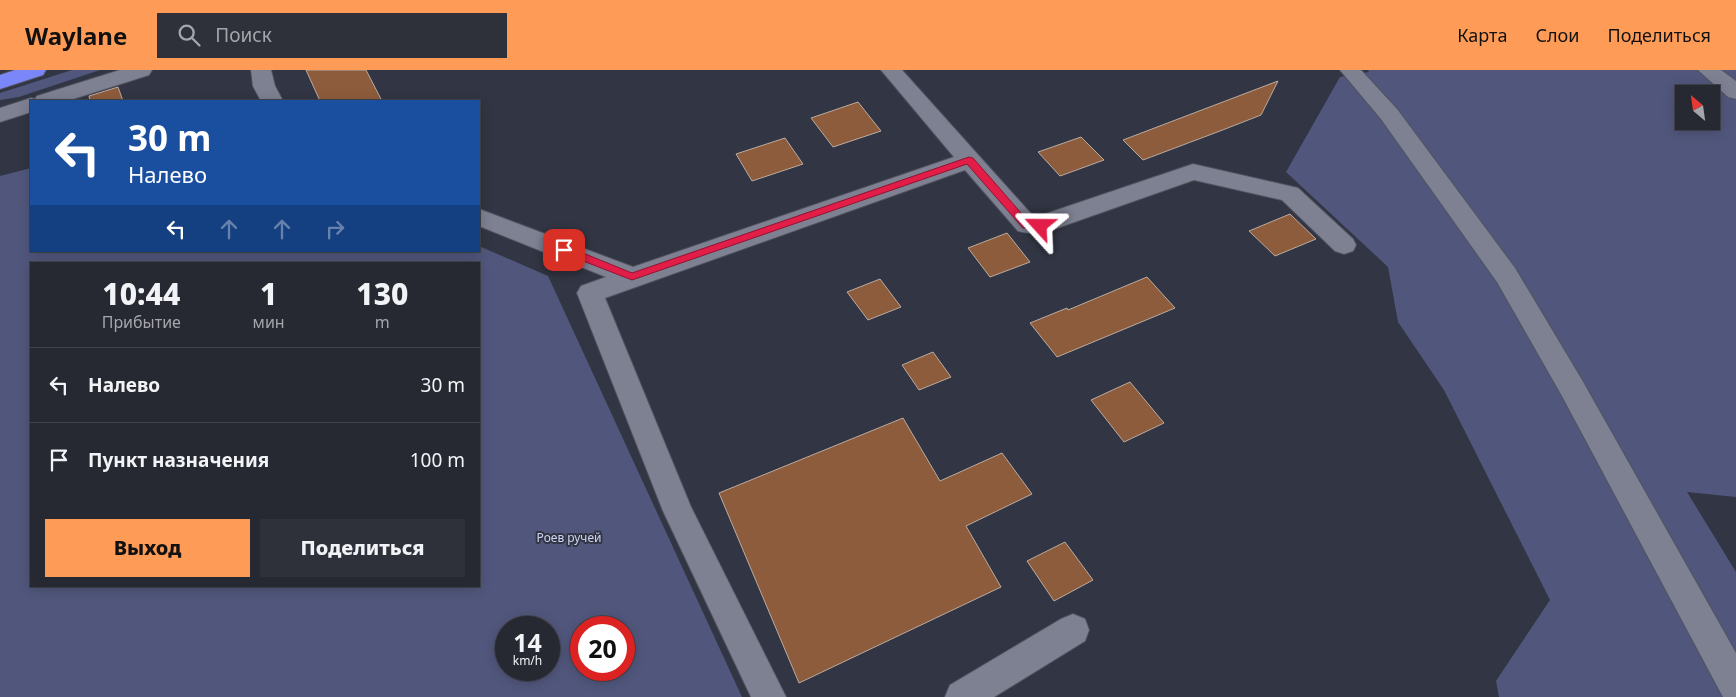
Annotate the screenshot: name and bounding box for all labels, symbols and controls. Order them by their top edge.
search box [157,13,507,58]
text: Waylane [25,19,127,52]
icon: search [175,21,203,49]
text: Поиск [215,22,272,48]
text: Карта [1457,23,1507,47]
text: Слои [1535,23,1579,47]
text: Поделиться [1607,23,1711,47]
north arrow [1675,85,1720,130]
map controls [1675,85,1720,130]
text: 30 m [128,114,211,161]
icon: left [45,120,110,185]
text: Налево [128,159,207,189]
position arrow [1013,199,1065,251]
icon: left [162,215,190,243]
icon: ahead [215,215,243,243]
icon: ahead [268,215,296,243]
icon: right [321,215,349,243]
pin [543,229,585,271]
icon: arrive [550,236,578,264]
text: 10:44 [102,273,180,314]
text: 1 [260,273,277,314]
text: 130 [356,273,408,314]
text: Прибытие [102,311,181,333]
text: мин [253,311,285,333]
text: m [375,311,390,333]
icon: left [45,371,73,399]
text: Налево [88,372,160,398]
text: 30 m [421,372,465,398]
icon: arrive [45,446,73,474]
text: Пункт назначения [88,447,269,473]
text: 100 m [410,447,465,473]
button: Выход [45,519,250,577]
button: Поделиться [260,519,465,577]
park label: Роев ручей [537,529,601,546]
speed limit sign: 20 [570,616,635,681]
text: 14 [513,625,542,659]
text: km/h [513,652,542,669]

